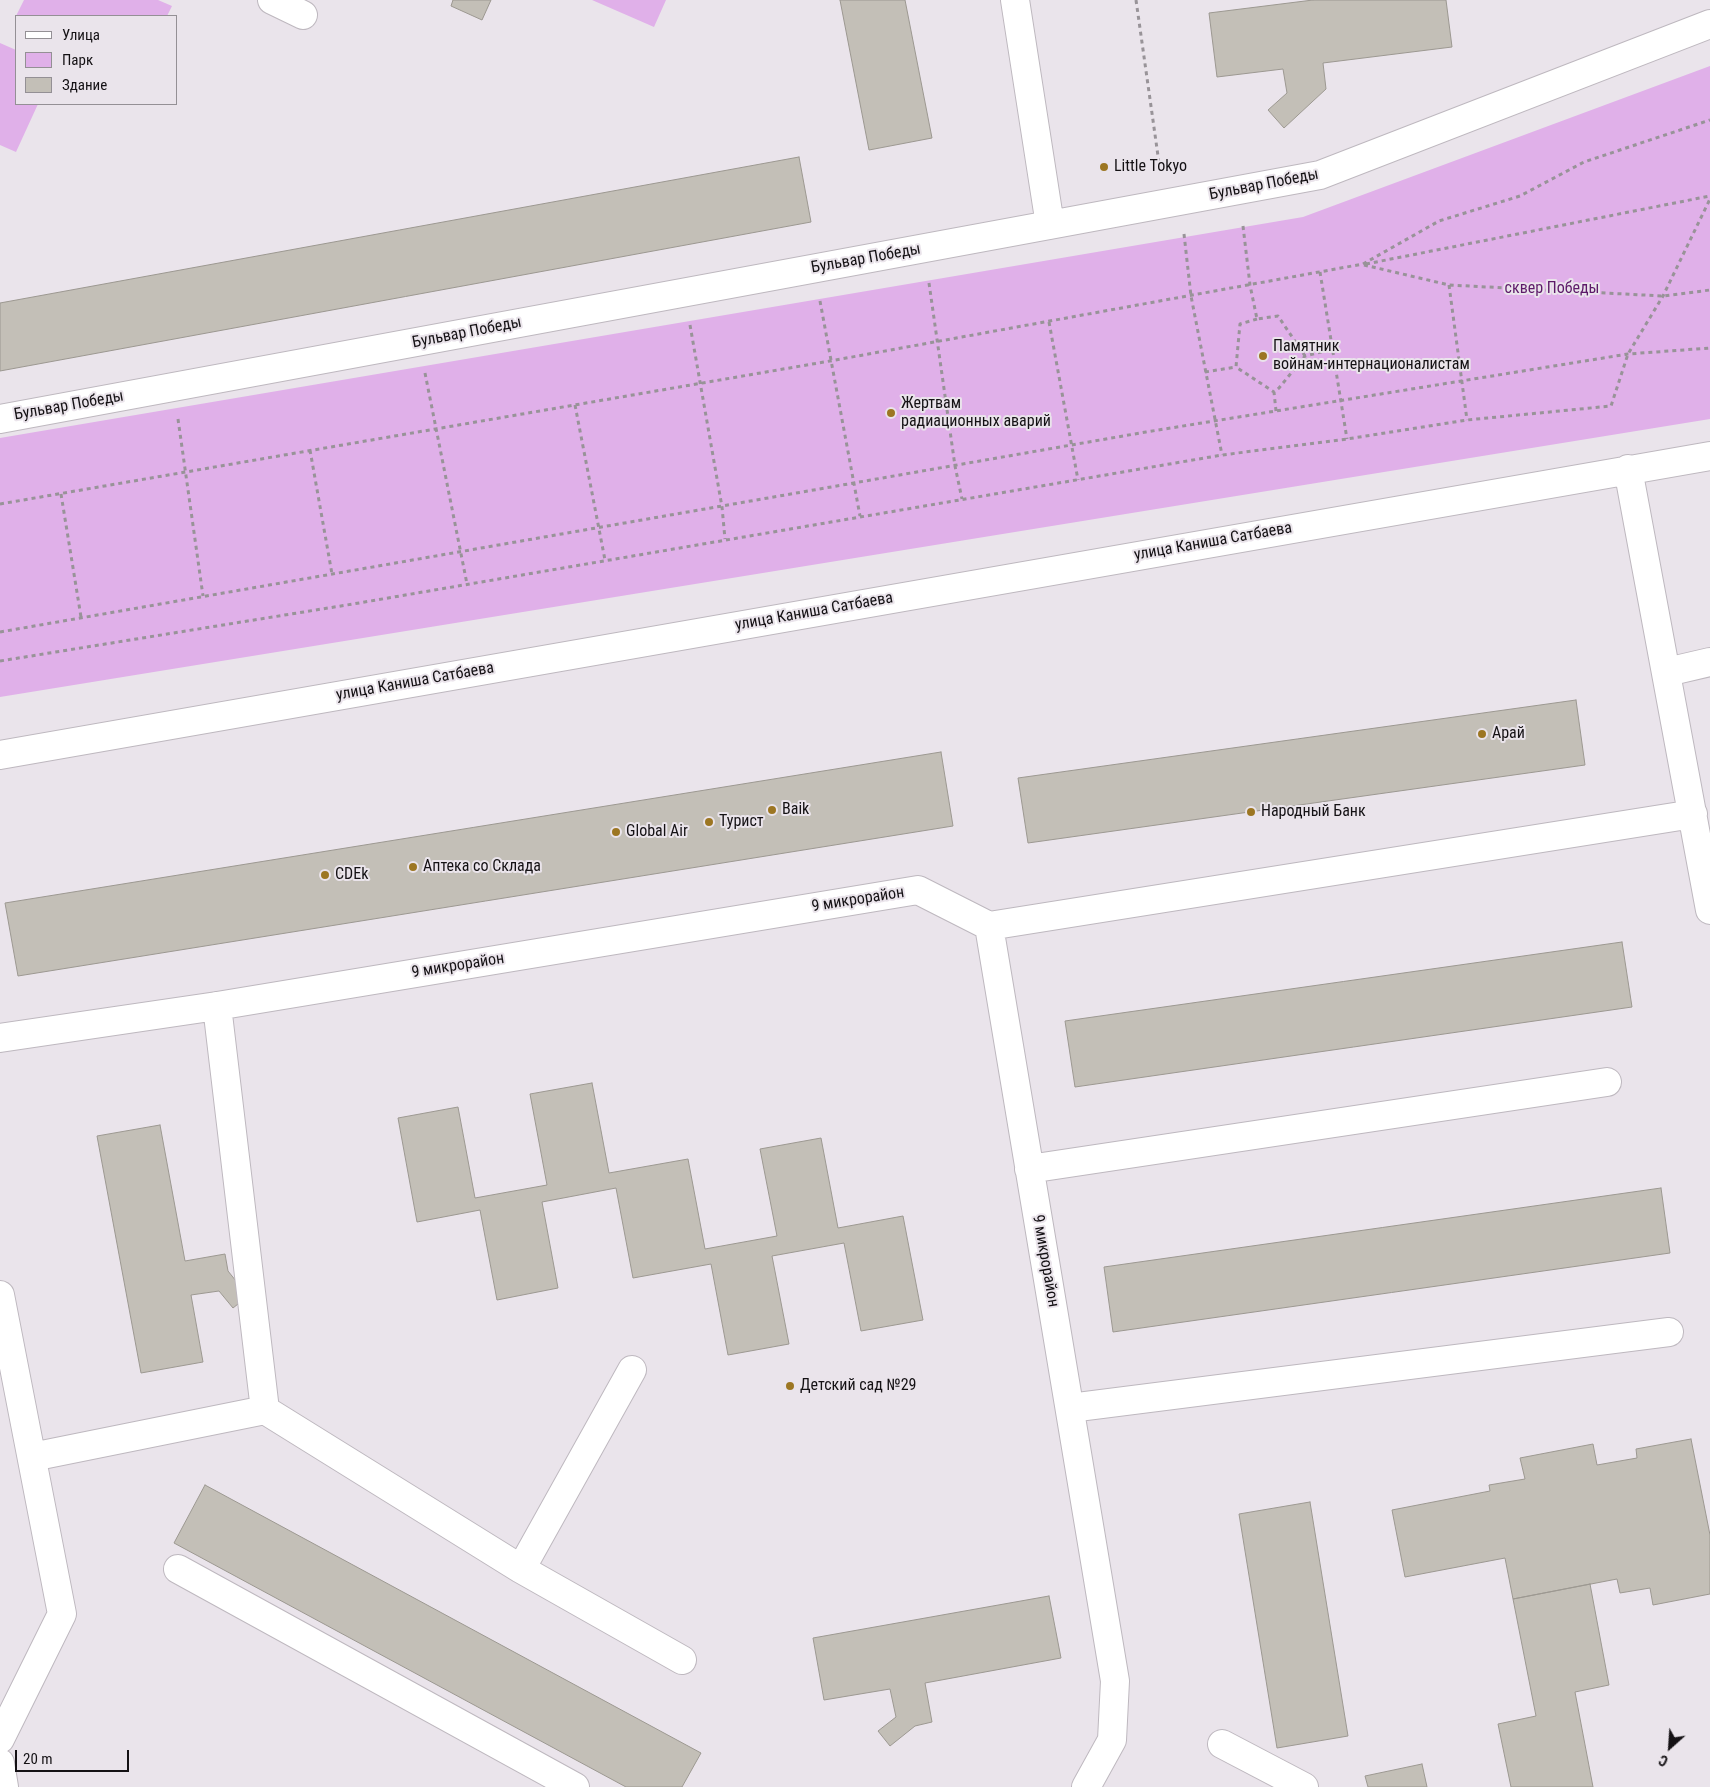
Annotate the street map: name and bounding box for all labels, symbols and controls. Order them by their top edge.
legend [15,15,178,105]
text: Улица [62,26,100,44]
text: Парк [62,51,93,69]
text: Здание [62,76,107,94]
place label: Little Tokyo [1114,157,1187,177]
marker: Little Tokyo [1098,161,1110,173]
street label: Бульвар Победы [1208,165,1320,205]
street label: Бульвар Победы [810,240,922,278]
park label: сквер Победы [1505,279,1599,299]
street label: Бульвар Победы [411,313,523,353]
place label: Памятник войнам-интернационалистам [1273,337,1470,375]
marker: Памятник войнам-интернационалистам [1257,350,1269,362]
street label: Бульвар Победы [13,387,125,425]
place label: Жертвам радиационных аварий [901,394,1051,432]
marker: Жертвам радиационных аварий [885,407,897,419]
street label: улица Каниша Сатбаева [1133,519,1293,565]
street label: улица Каниша Сатбаева [734,589,894,635]
street label: улица Каниша Сатбаева [335,659,495,705]
place label: Арай [1492,724,1525,744]
marker: Арай [1476,728,1488,740]
place label: Baik [782,800,809,820]
place label: Народный Банк [1261,802,1366,822]
marker: Baik [766,804,778,816]
marker: Народный Банк [1245,806,1257,818]
place label: Турист [719,812,764,832]
marker: Турист [703,816,715,828]
place label: Global Air [626,822,688,842]
marker: Global Air [610,826,622,838]
place label: Аптека со Склада [423,857,541,877]
marker: Аптека со Склада [407,861,419,873]
place label: CDEk [335,865,368,885]
marker: CDEk [319,869,331,881]
street label: 9 микрорайон [810,883,906,917]
street label: 9 микрорайон [410,949,506,983]
street label: 9 микрорайон [1027,1213,1063,1309]
place label: Детский сад №29 [800,1376,916,1396]
marker: Детский сад №29 [784,1380,796,1392]
north arrow [1645,1722,1695,1772]
scale bar [18,1740,131,1772]
text: 20 m [23,1750,53,1768]
text: С [1656,1752,1671,1769]

